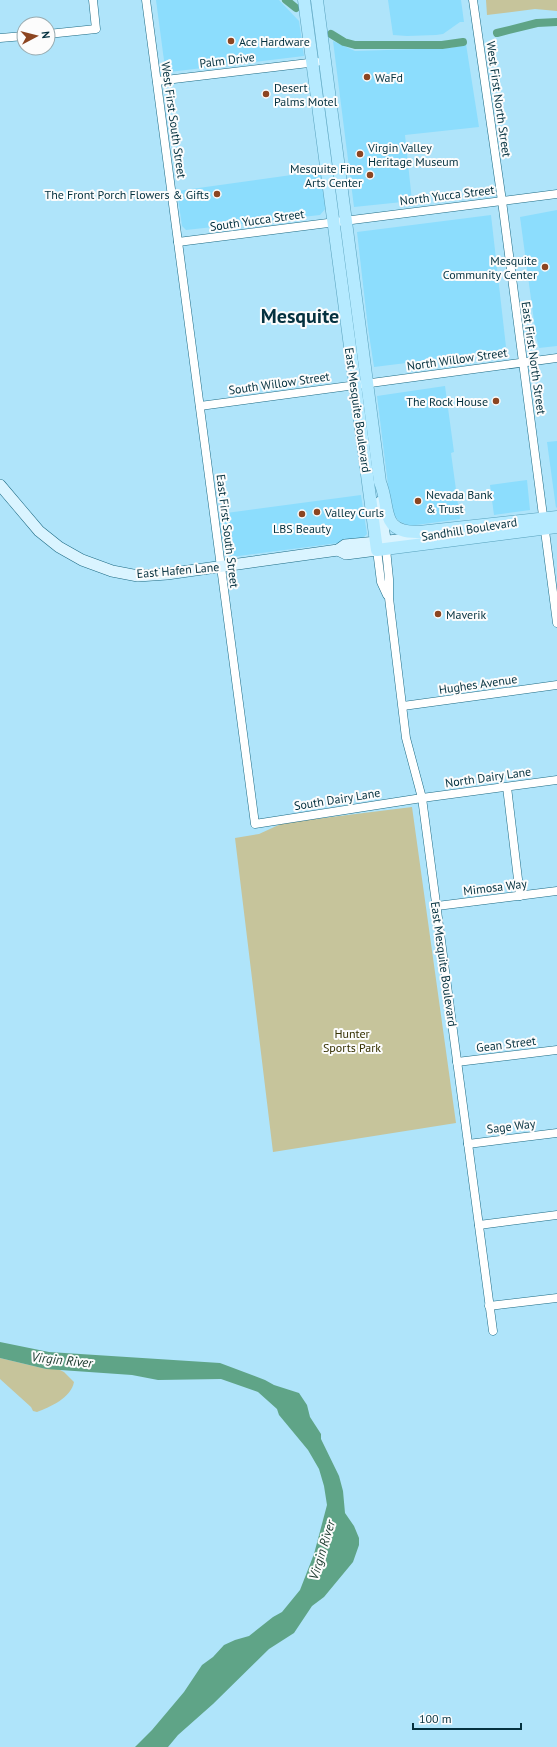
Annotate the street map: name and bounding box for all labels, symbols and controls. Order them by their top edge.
north arrow [16,16,56,56]
text: N [39,30,53,39]
place label: Ace Hardware [239,34,310,49]
marker: Ace Hardware [226,36,236,46]
street label: West First North Street [483,40,515,158]
street label: Palm Drive [198,49,256,71]
street label: West First South Street [158,61,190,179]
place label: WaFd [375,70,403,85]
marker: WaFd [362,72,372,82]
place label: Desert Palms Motel [274,80,338,109]
marker: Desert Palms Motel [261,89,271,99]
place label: Virgin Valley Heritage Museum [367,140,459,169]
marker: Virgin Valley Heritage Museum [355,149,365,159]
place label: Mesquite Fine Arts Center [290,161,362,190]
marker: Mesquite Fine Arts Center [365,170,375,180]
street label: North Yucca Street [399,182,495,208]
place label: The Front Porch Flowers & Gifts [45,187,209,202]
marker: The Front Porch Flowers & Gifts [212,189,222,199]
street label: South Yucca Street [209,206,305,234]
place label: Mesquite Community Center [443,253,537,282]
marker: Mesquite Community Center [540,262,550,272]
street label: East First North Street [519,301,549,415]
district label: Mesquite [261,303,339,329]
street label: North Willow Street [406,345,508,373]
street label: East Mesquite Boulevard [342,346,374,474]
street label: South Willow Street [228,368,330,398]
place label: The Rock House [406,394,488,409]
marker: The Rock House [491,396,501,406]
street label: East First South Street [214,473,242,589]
place label: Nevada Bank & Trust [426,487,493,516]
marker: Nevada Bank & Trust [413,496,423,506]
place label: Valley Curls [324,505,384,520]
marker: Valley Curls [312,507,322,517]
marker: LBS Beauty [297,509,307,519]
street label: Sandhill Boulevard [420,514,518,544]
place label: LBS Beauty [273,521,331,536]
street label: East Hafen Lane [136,559,220,581]
place label: Maverik [446,607,486,622]
marker: Maverik [433,609,443,619]
street label: Hughes Avenue [438,671,518,697]
street label: North Dairy Lane [444,764,532,790]
street label: South Dairy Lane [293,785,381,813]
street label: Mimosa Way [462,876,528,898]
street label: East Mesquite Boulevard [428,900,460,1028]
park label: Hunter Sports Park [323,1026,381,1055]
street label: Gean Street [475,1033,537,1055]
street label: Sage Way [486,1116,537,1136]
water label: Virgin River [31,1348,94,1372]
water label: Virgin River [305,1518,339,1582]
scale bar [413,1705,521,1731]
text: 100 m [419,1711,452,1726]

